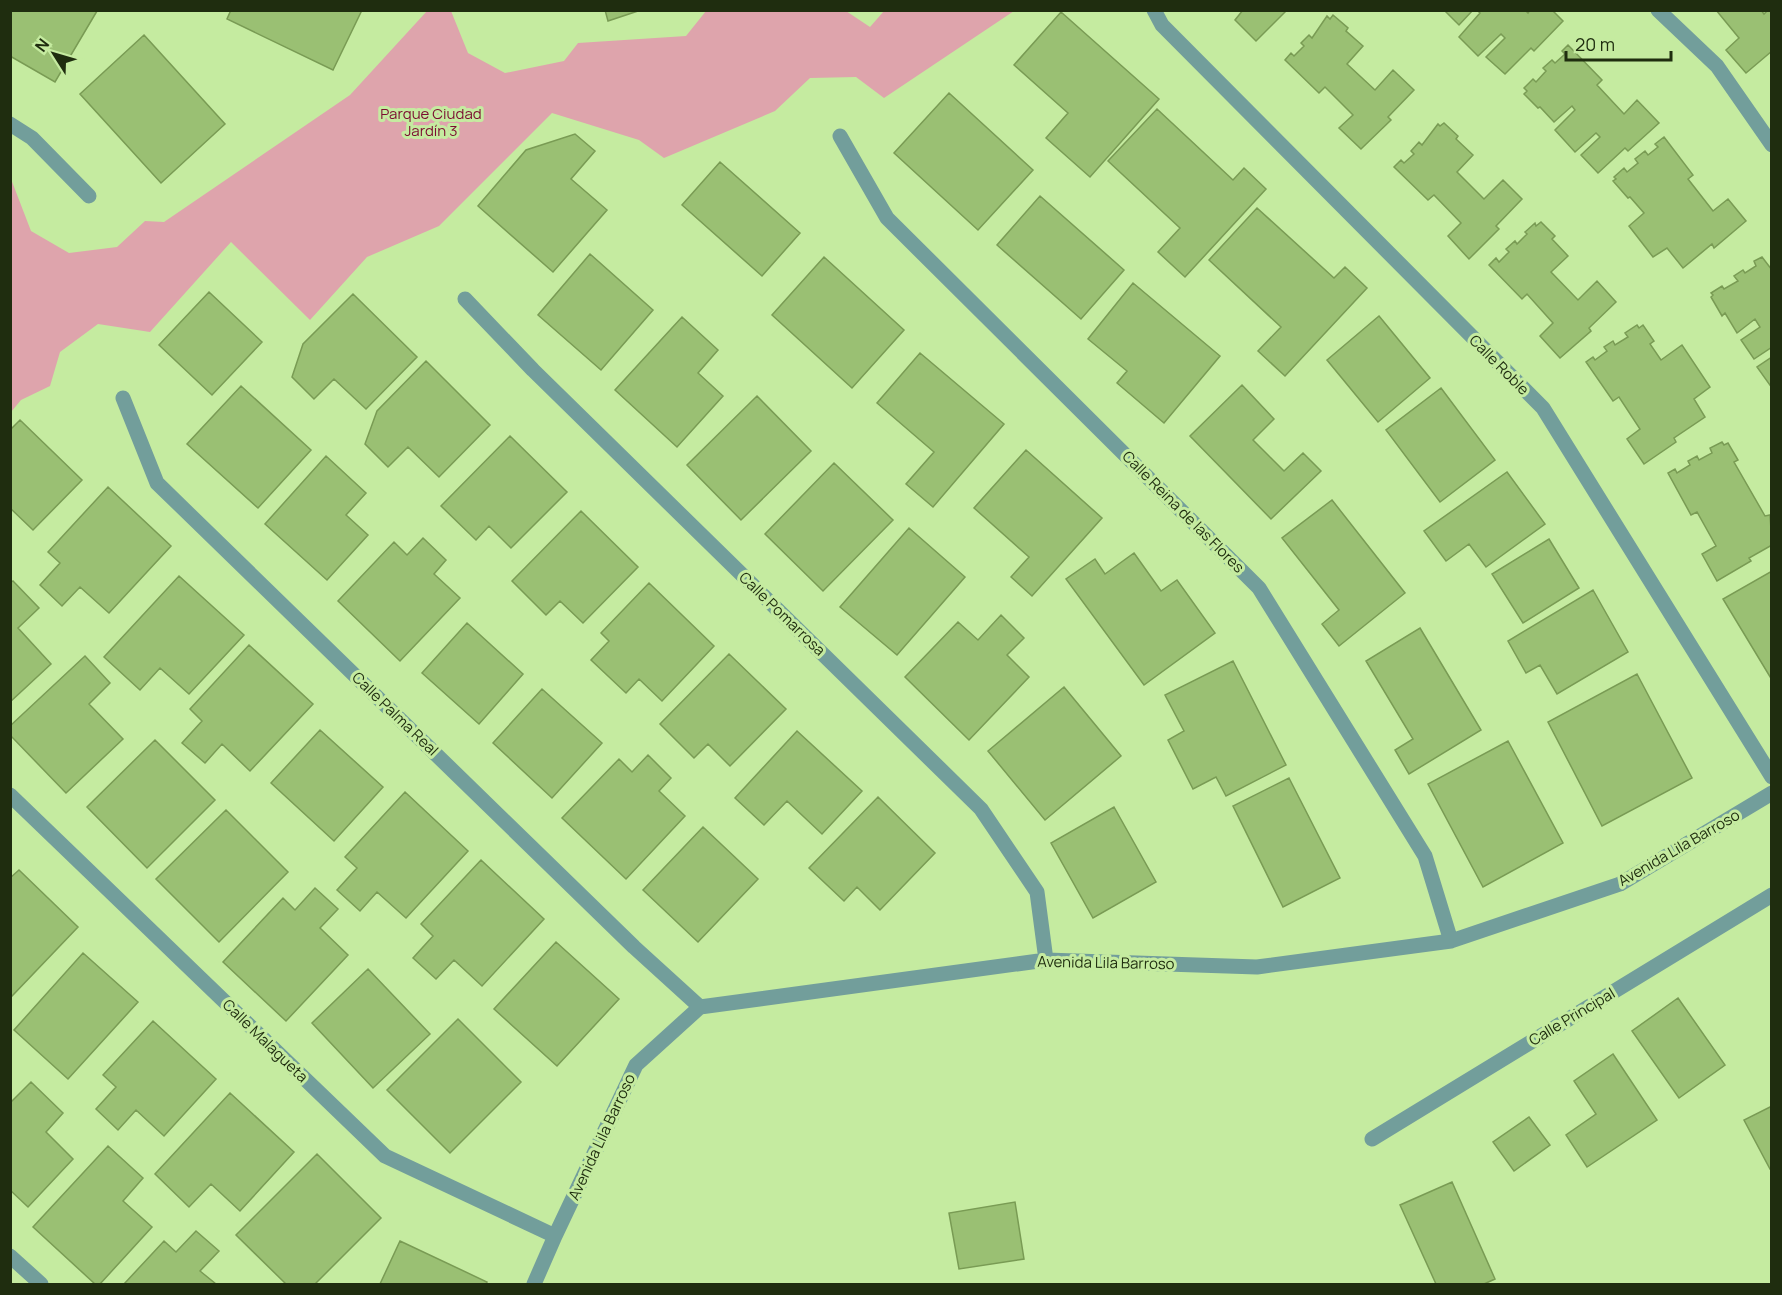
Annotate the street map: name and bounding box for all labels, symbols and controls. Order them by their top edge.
north arrow [24,24,84,84]
scale bar [1566,24,1671,62]
text: 20 m [1575,32,1615,56]
text: N [30,34,54,56]
park label: Parque Ciudad Jardín 3 [380,103,482,141]
street label: Calle Roble [1465,330,1534,400]
street label: Calle Reina de las Flores [1118,446,1249,577]
street label: Calle Pomarrosa [735,567,830,660]
street label: Calle Palma Real [348,667,443,760]
street label: Avenida Lila Barroso [1614,804,1743,891]
street label: Avenida Lila Barroso [1037,951,1175,974]
street label: Calle Principal [1525,983,1619,1051]
street label: Calle Malagueta [218,994,313,1087]
street label: Avenida Lila Barroso [563,1070,640,1203]

